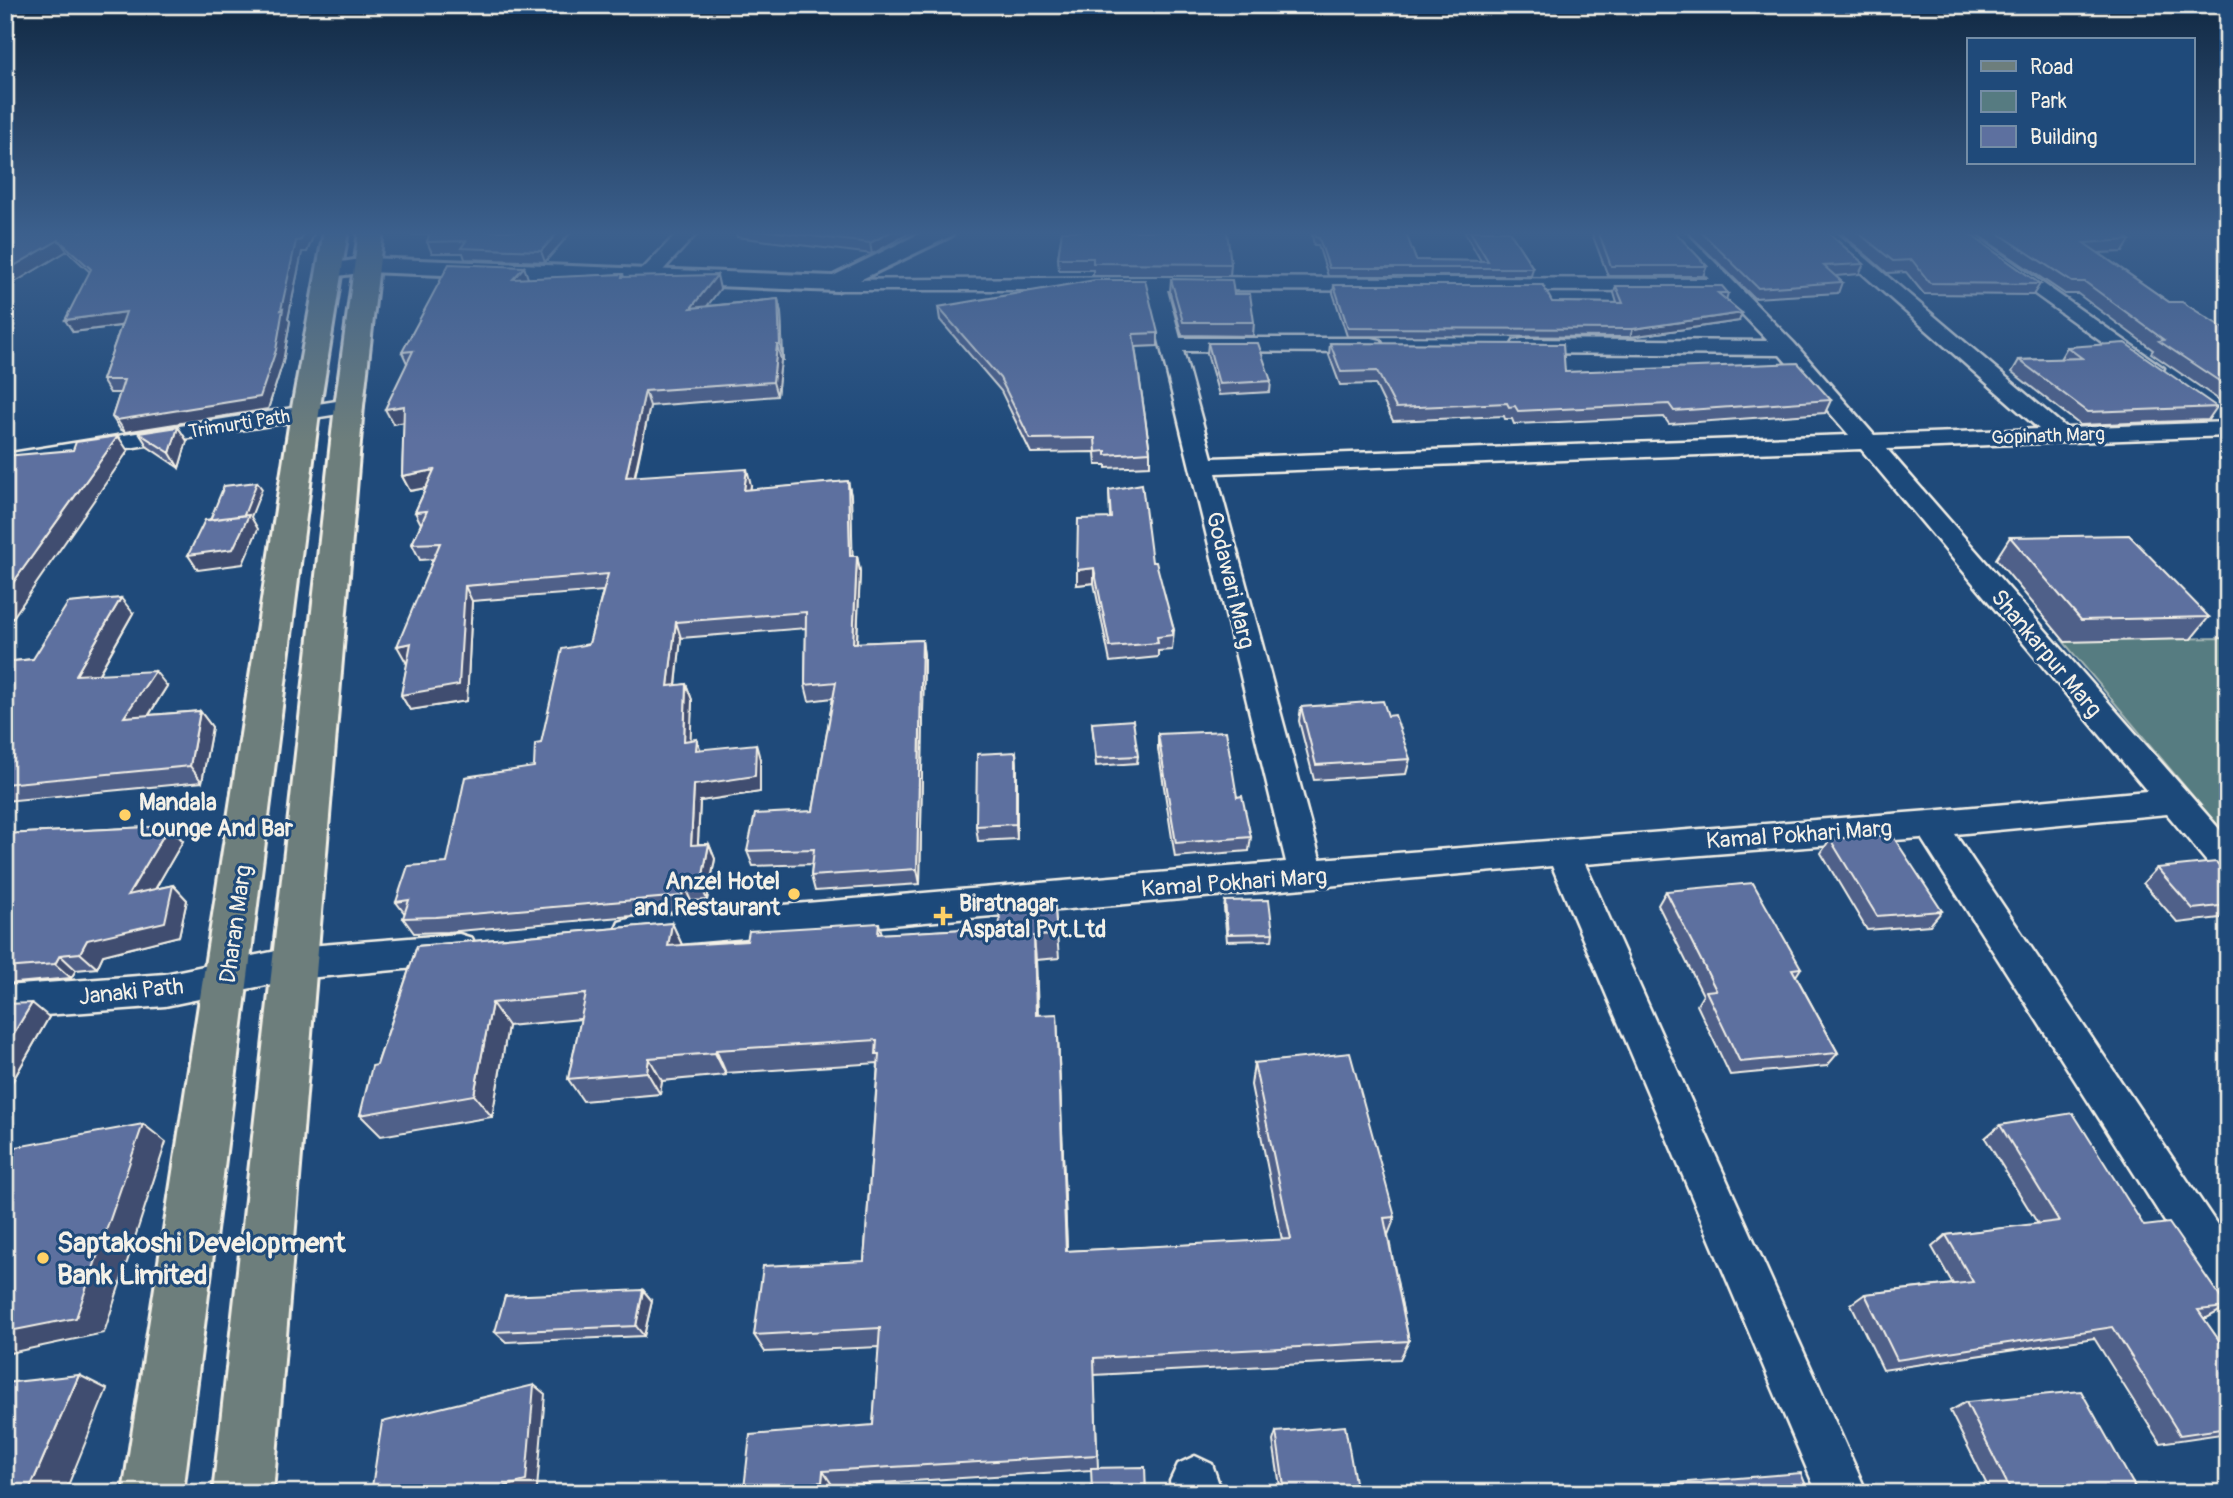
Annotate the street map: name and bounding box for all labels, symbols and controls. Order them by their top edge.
legend [1967,38,2194,164]
text: Road [2030,54,2074,81]
text: Park [2030,88,2067,115]
text: Building [2030,124,2097,151]
street label: Trimurti Path [187,404,292,444]
street label: Gopinath Marg [1991,422,2105,450]
street label: Godawari Marg [1199,509,1262,652]
street label: Shankarpur Marg [1985,583,2109,723]
place label: Mandala Lounge And Bar [139,788,294,843]
marker: Mandala Lounge And Bar [117,807,133,823]
street label: Kamal Pokhari Marg [1705,814,1893,855]
street label: Kamal Pokhari Marg [1140,862,1328,903]
street label: Dharan Marg [213,863,258,985]
place label: Anzel Hotel and Restaurant [634,867,781,922]
marker: Anzel Hotel and Restaurant [786,886,802,902]
place label: Biratnagar Aspatal Pvt.Ltd [959,889,1106,944]
marker: Biratnagar Aspatal Pvt.Ltd [933,906,953,926]
street label: Janaki Path [77,972,185,1011]
place label: Saptakoshi Development Bank Limited [57,1226,346,1293]
marker: Saptakoshi Development Bank Limited [35,1250,51,1266]

